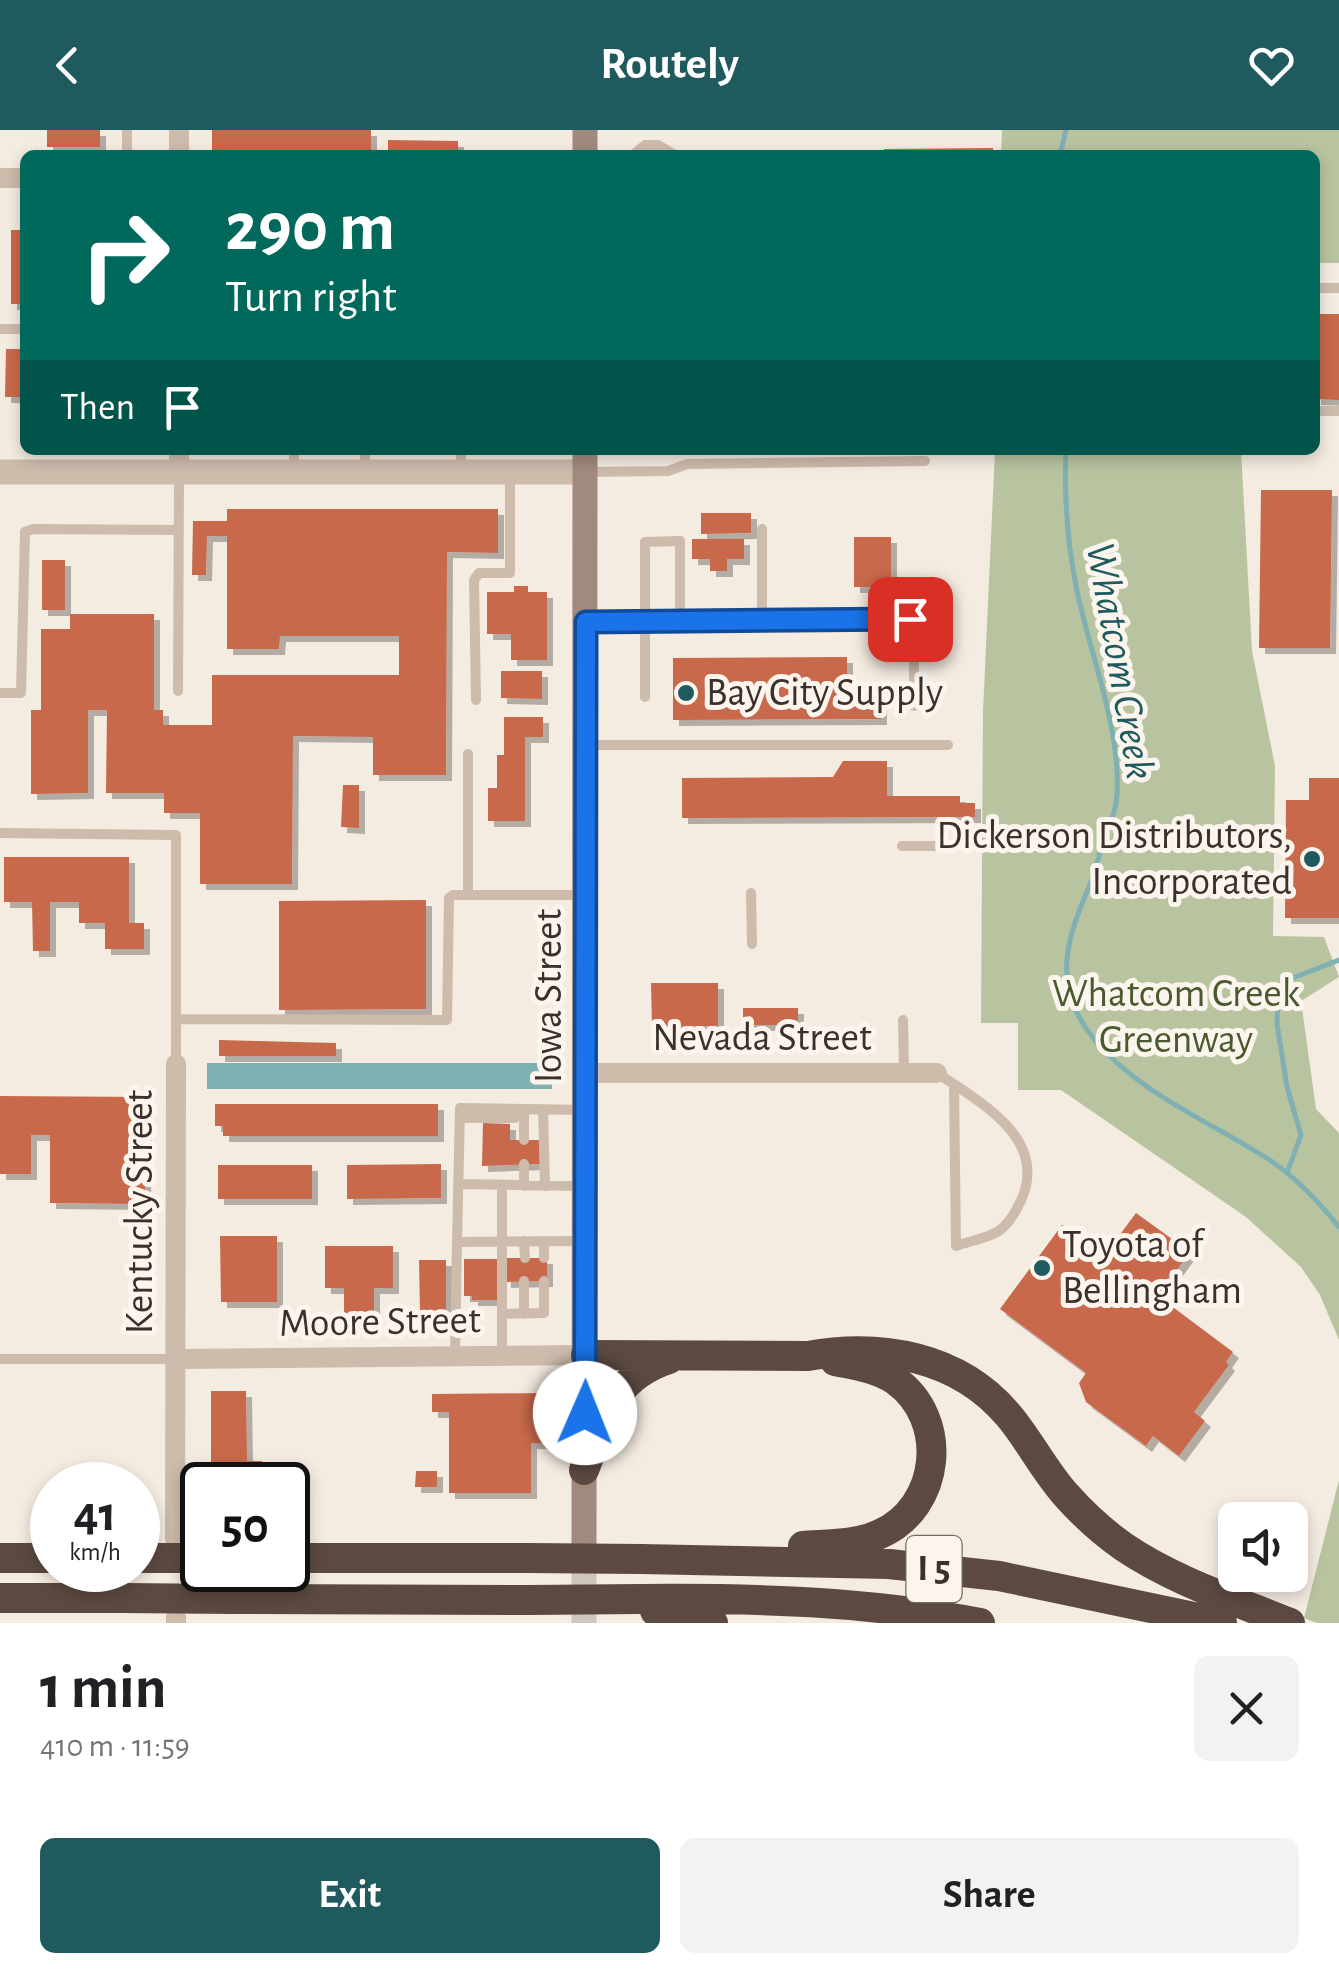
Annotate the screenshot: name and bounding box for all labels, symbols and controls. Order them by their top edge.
icon: back [40,38,95,93]
icon: heart [1244,38,1299,93]
text: Routely [600,42,739,87]
icon: right [60,190,190,320]
text: 290 m [225,193,395,263]
text: Turn right [225,275,397,320]
icon: arrive [155,380,210,435]
text: Then [60,389,135,427]
water label: Whatcom Creek [1079,540,1161,782]
pin [868,577,953,662]
icon: arrive [883,592,938,647]
place label: Bay City Supply [706,673,943,713]
marker: Bay City Supply [675,682,697,704]
place label: Dickerson Distributors, Incorporated [937,816,1292,902]
marker: Dickerson Distributors, Incorporated [1301,848,1323,870]
street label: Iowa Street [529,908,569,1083]
park label: Whatcom Creek Greenway [1052,974,1300,1060]
street label: Nevada Street [652,1018,872,1058]
street label: Kentucky Street [120,1089,160,1334]
place label: Toyota of Bellingham [1062,1225,1242,1311]
marker: Toyota of Bellingham [1031,1257,1053,1279]
street label: Moore Street [279,1300,481,1344]
position arrow [533,1361,637,1465]
speed limit sign: 50 [180,1462,310,1592]
text: 41 [73,1490,117,1540]
map controls [1218,1502,1308,1592]
button: sound [1218,1502,1308,1592]
road number: I 5 [906,1536,962,1602]
text: km/h [69,1540,121,1565]
button: close [1194,1656,1299,1761]
text: 1 min [40,1659,166,1719]
text: 410 m · 11:59 [40,1730,190,1762]
button: Exit [40,1838,660,1953]
button: Share [680,1838,1299,1953]

